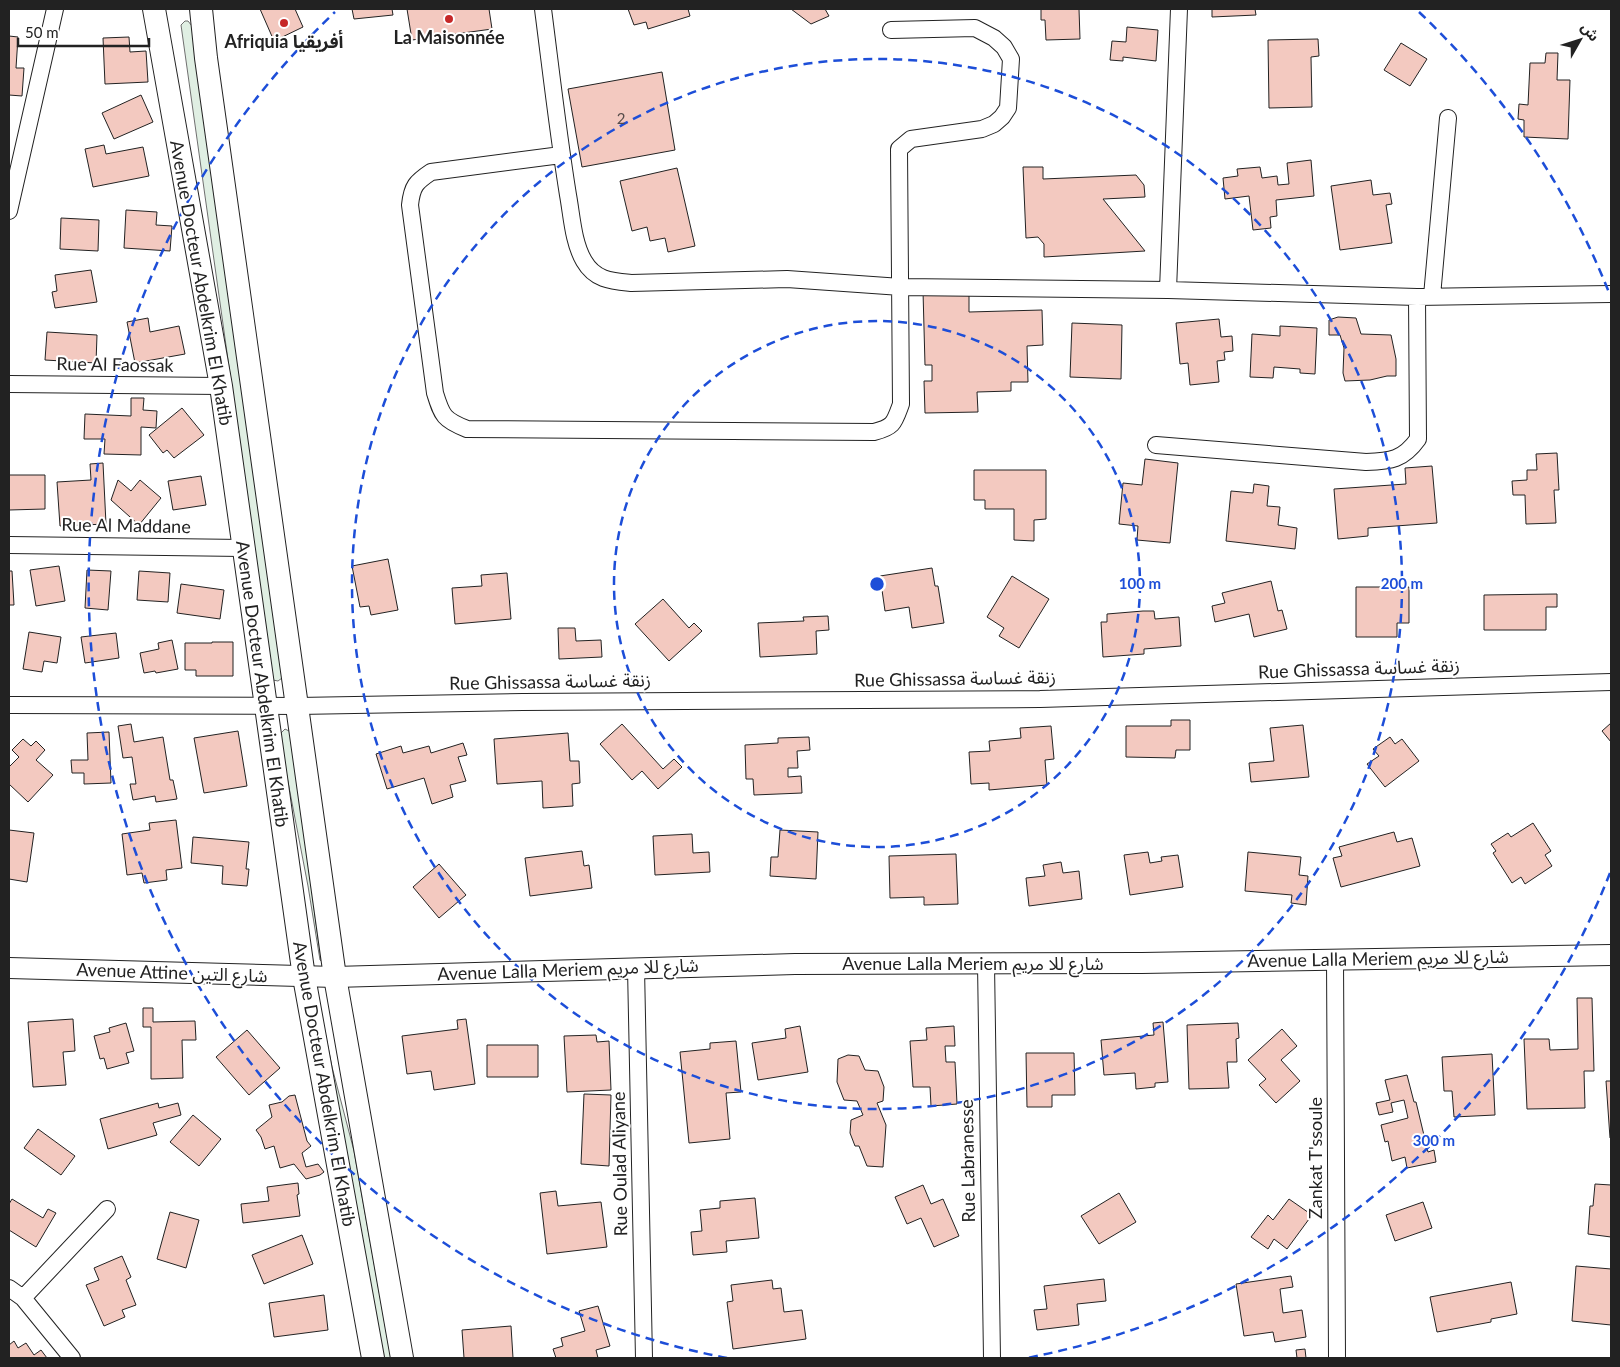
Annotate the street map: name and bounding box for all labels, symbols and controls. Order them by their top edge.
marker: La Maisonnée [443,13,455,25]
scale bar [18,15,149,47]
north arrow [1555,15,1605,65]
marker: Afriquia أفريقيا [278,17,290,29]
text: ش [1578,19,1603,44]
text: 50 m [25,23,59,41]
place label: La Maisonnée [393,26,505,48]
place label: Afriquia أفريقيا [224,29,343,53]
house number: 2 [617,109,625,127]
street label: Avenue Docteur Abdelkrim El Khatib [166,138,238,427]
street label: Rue Al Faossak [56,352,175,376]
street label: Rue Al Maddane [61,513,191,537]
street label: Avenue Docteur Abdelkrim El Khatib [232,539,294,829]
text: 100 m [1119,574,1161,592]
text: 200 m [1381,574,1423,592]
centre of rings [868,575,886,593]
street label: Rue Ghissassa زنقة غساسة [1258,653,1460,684]
street label: Rue Ghissassa زنقة غساسة [854,665,1056,692]
street label: Rue Ghissassa زنقة غساسة [449,668,651,695]
street label: Avenue Docteur Abdelkrim El Khatib [289,939,361,1228]
street label: Avenue Lalla Meriem شارع للا مريم [1247,945,1509,975]
street label: Avenue Lalla Meriem شارع للا مريم [842,952,1104,978]
street label: Avenue Lalla Meriem شارع للا مريم [437,953,699,989]
street label: Avenue Attine شارع التين [76,958,268,990]
street label: Rue Oulad Aliyane [607,1091,631,1237]
street label: Zankat T'ssoule [1304,1097,1326,1219]
street label: Rue Labranesse [955,1099,979,1223]
text: 300 m [1413,1131,1455,1149]

